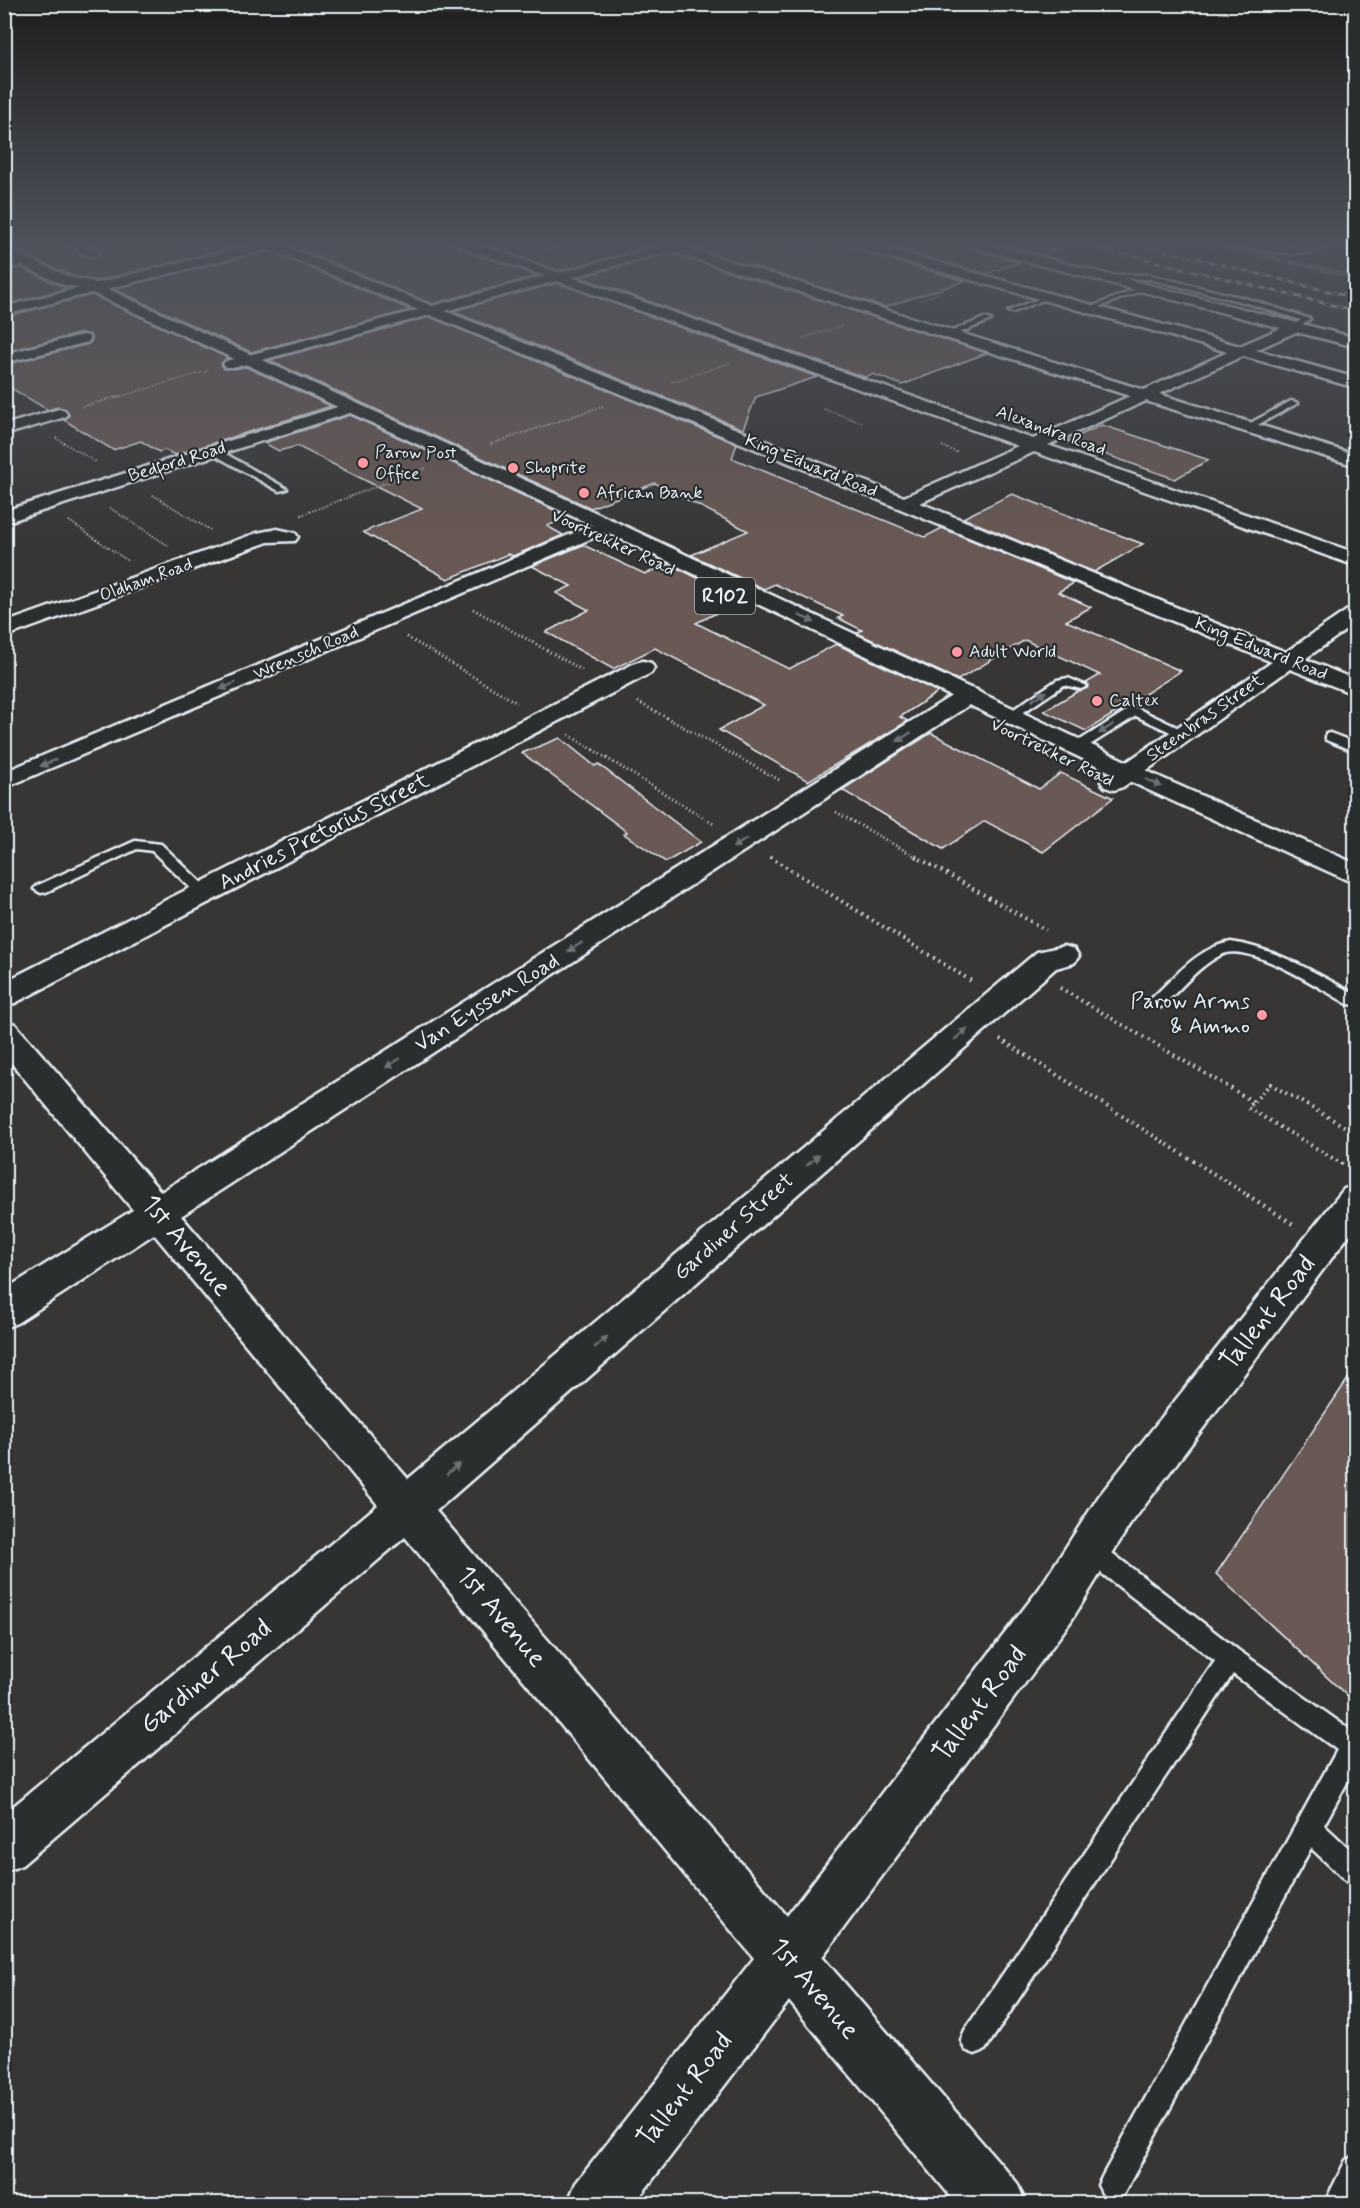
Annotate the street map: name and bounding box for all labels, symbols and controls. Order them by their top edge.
street label: Alexandra Road [993,400,1109,462]
street label: King Edward Road [741,428,881,505]
street label: Bedford Road [125,436,229,490]
place label: Parow Post Office [375,441,457,486]
marker: Parow Post Office [356,456,370,470]
place label: Shoprite [525,456,586,480]
marker: Shoprite [506,461,520,475]
place label: African Bank [596,481,703,505]
marker: African Bank [577,486,591,500]
street label: Voortrekker Road [547,504,679,582]
street label: Oldham Road [96,552,196,608]
road number: R102 [695,578,755,614]
street label: King Edward Road [1191,611,1331,688]
one-way arrow [799,614,816,623]
street label: Wrensch Road [250,620,362,686]
place label: Adult World [969,640,1056,664]
marker: Adult World [950,645,964,659]
street label: Steenbras Street [1142,668,1269,767]
one-way arrow [218,681,236,691]
place label: Caltex [1109,689,1159,713]
one-way arrow [1031,691,1047,702]
marker: Caltex [1090,694,1104,708]
street label: Voortrekker Road [986,713,1118,793]
one-way arrow [1099,723,1115,735]
one-way arrow [896,731,912,742]
one-way arrow [39,758,57,768]
street label: Andries Pretorius Street [214,767,434,897]
one-way arrow [1146,778,1163,787]
one-way arrow [732,837,748,848]
one-way arrow [567,942,584,953]
street label: Van Eyssen Road [409,947,565,1059]
place label: Parow Arms & Ammo [1131,988,1250,1041]
marker: Parow Arms & Ammo [1255,1008,1269,1022]
one-way arrow [953,1027,969,1040]
one-way arrow [385,1058,401,1069]
one-way arrow [805,1154,821,1167]
street label: Gardiner Street [668,1167,800,1287]
street label: 1st Avenue [133,1188,239,1304]
street label: Tallent Road [1212,1248,1324,1378]
one-way arrow [593,1336,608,1349]
one-way arrow [445,1462,461,1475]
street label: 1st Avenue [448,1559,554,1675]
street label: Gardiner Road [133,1611,279,1743]
street label: Tallent Road [925,1639,1035,1769]
street label: 1st Avenue [761,1931,867,2047]
street label: Tallent Road [629,2025,741,2155]

